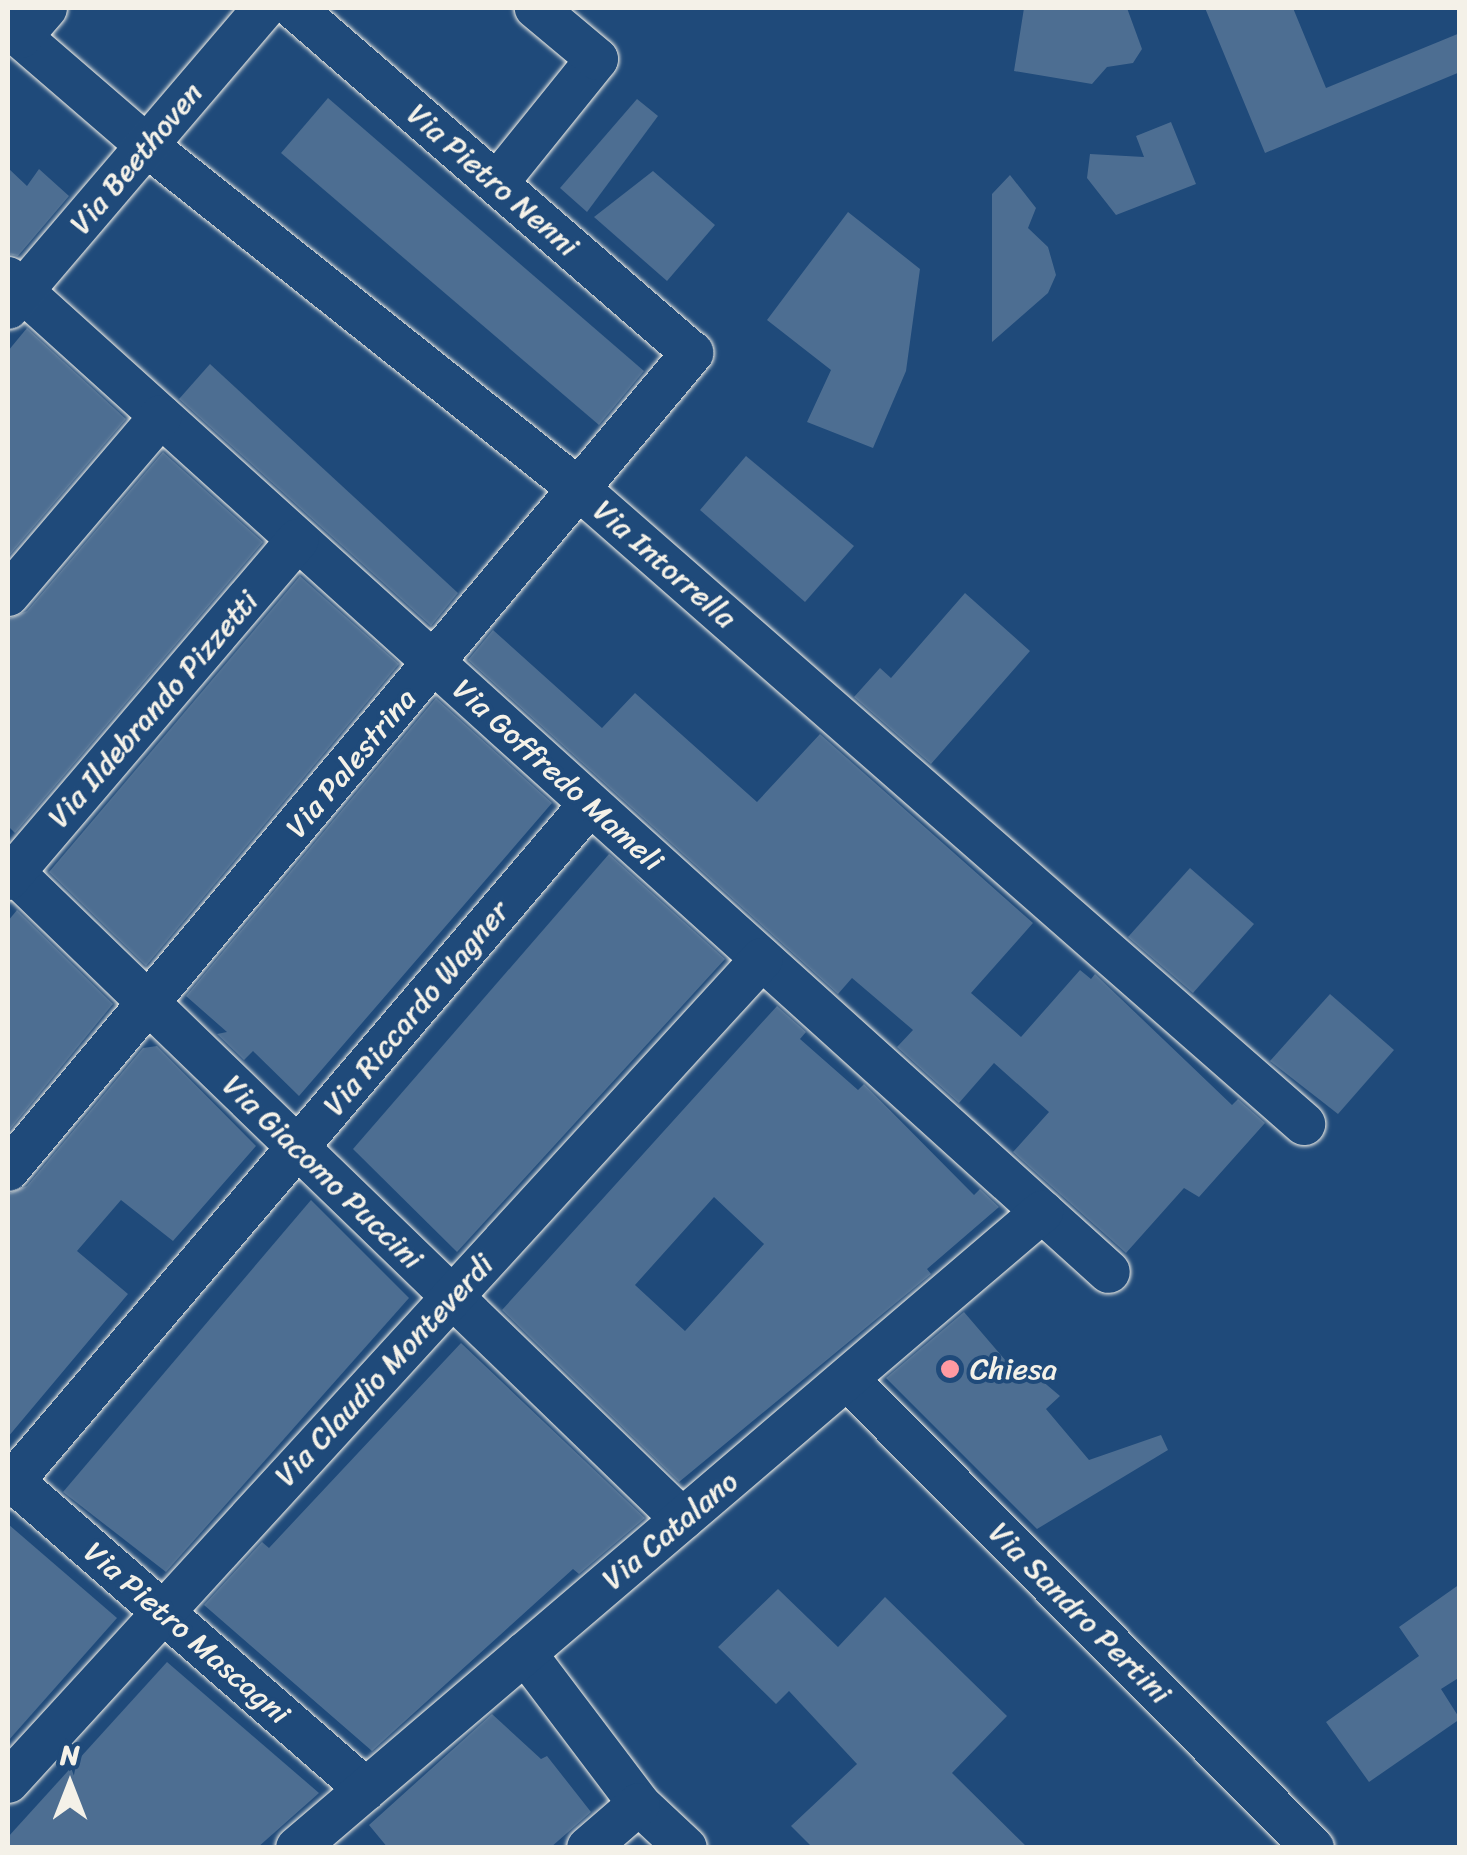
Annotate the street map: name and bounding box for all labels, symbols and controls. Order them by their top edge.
street label: Via Beethoven [62,74,210,242]
street label: Via Pietro Nenni [400,96,586,264]
street label: Via Intorrella [586,492,744,636]
street label: Via Ildebrando Pizzetti [40,583,266,835]
street label: Via Goffredo Mameli [445,671,671,879]
street label: Via Palestrina [278,681,424,845]
street label: Via Riccardo Wagner [316,894,516,1122]
street label: Via Giacomo Puccini [216,1067,430,1277]
street label: Via Claudio Monteverdi [267,1247,501,1493]
place label: Chiesa [970,1351,1057,1387]
marker: Chiesa [939,1358,961,1380]
street label: Via Catalano [595,1463,745,1597]
street label: Via Sandro Pertini [982,1515,1178,1711]
street label: Via Pietro Mascagni [76,1534,298,1732]
text: N [60,1730,80,1779]
north arrow [20,1735,120,1835]

